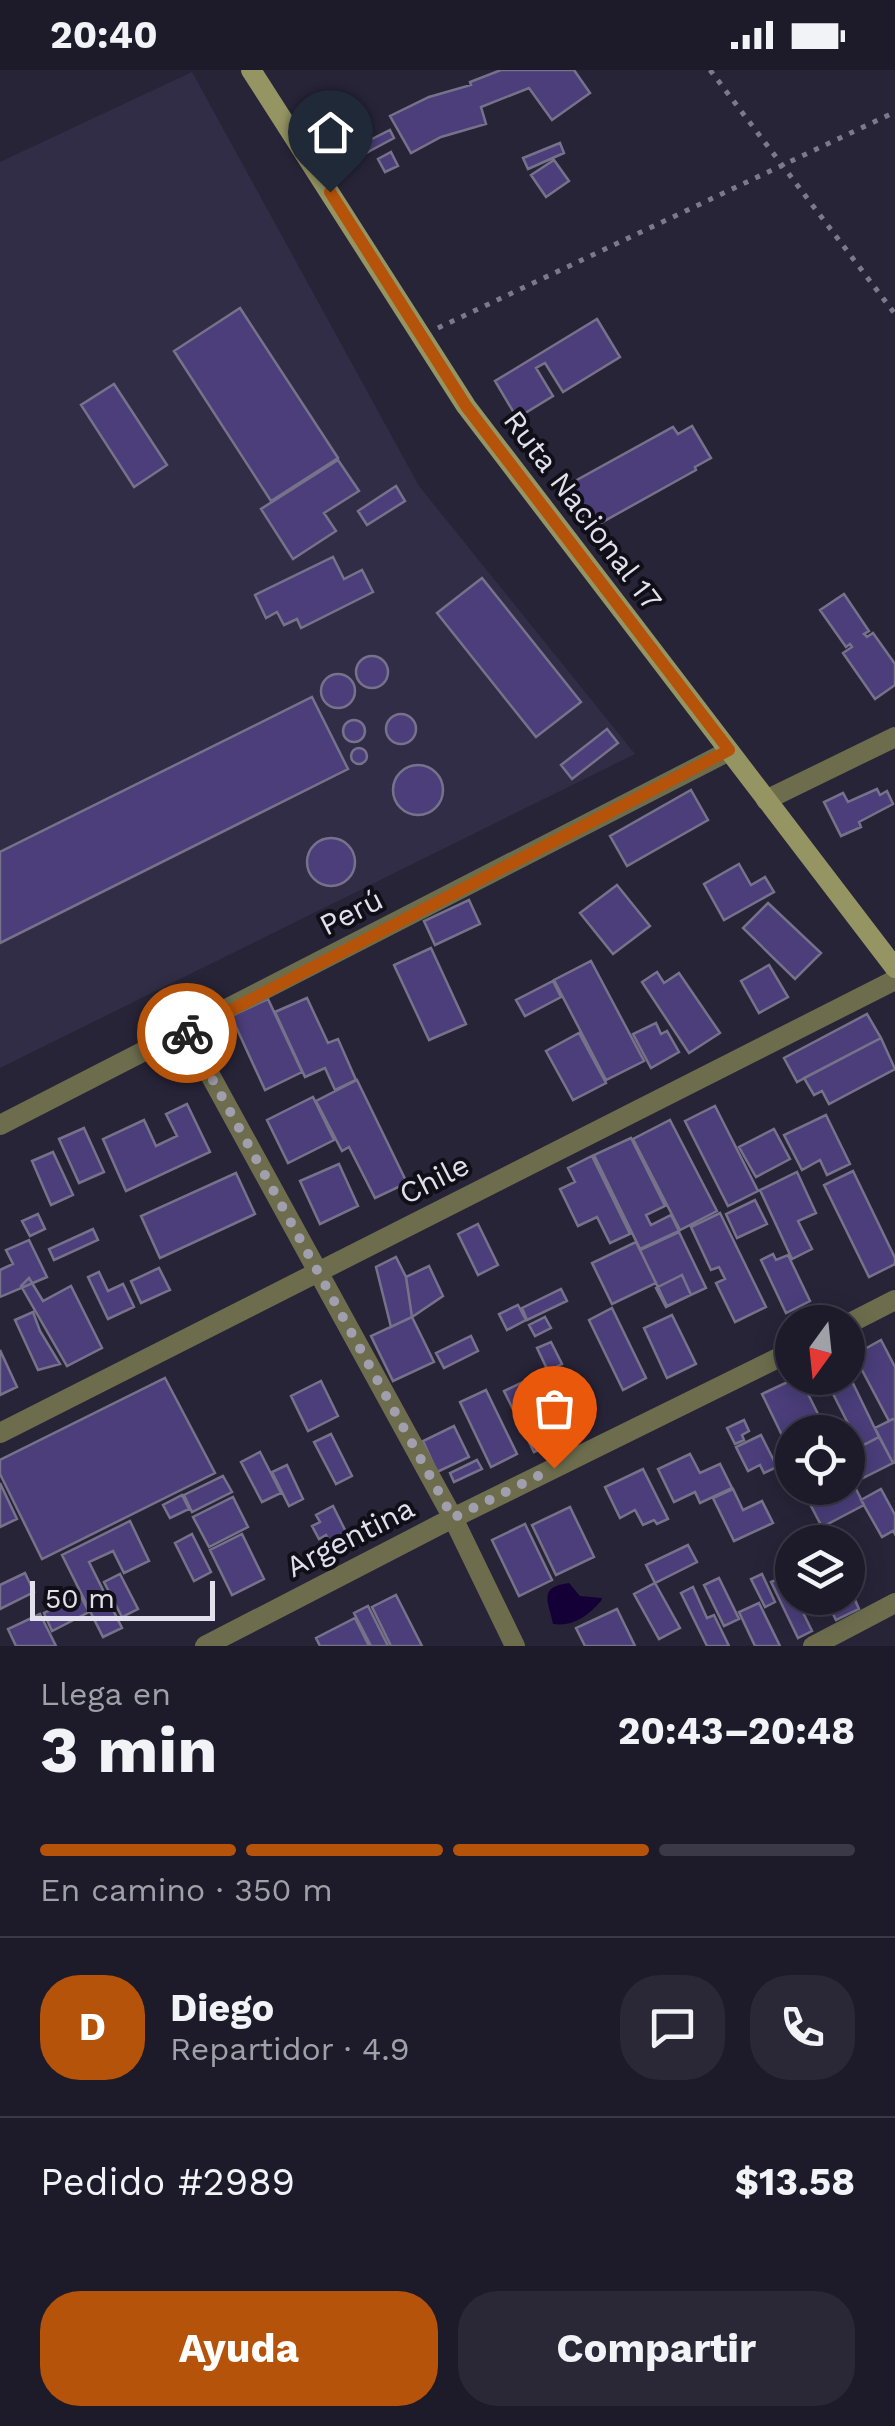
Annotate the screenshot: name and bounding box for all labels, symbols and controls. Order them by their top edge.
text: 20:40 [50,13,158,57]
pin [288,90,373,193]
icon: home [303,105,358,160]
street label: Ruta Nacional 17 [497,403,669,617]
street label: Perú [314,881,388,943]
courier [137,983,237,1083]
icon: bike [160,1006,215,1061]
street label: Chile [393,1147,475,1211]
north arrow [775,1305,865,1395]
map controls [775,1305,865,1615]
pin [512,1366,597,1469]
icon: bag [527,1381,582,1436]
button: locate [775,1415,865,1505]
street label: Argentina [280,1490,420,1584]
button: layers [775,1525,865,1615]
scale bar [30,1576,215,1620]
text: 50 m [45,1582,115,1615]
text: Llega en [40,1675,171,1713]
text: 20:43–20:48 [618,1709,855,1753]
text: 3 min [40,1712,218,1788]
text: En camino · 350 m [40,1871,333,1909]
button: chat [620,1975,725,2080]
button: phone [750,1975,855,2080]
text: Diego [170,1986,274,2030]
text: D [79,2005,106,2049]
text: Repartidor · 4.9 [170,2030,410,2068]
text: Pedido #2989 [40,2160,295,2204]
text: $13.58 [735,2160,855,2204]
button: Ayuda [40,2291,438,2406]
button: Compartir [458,2291,855,2406]

